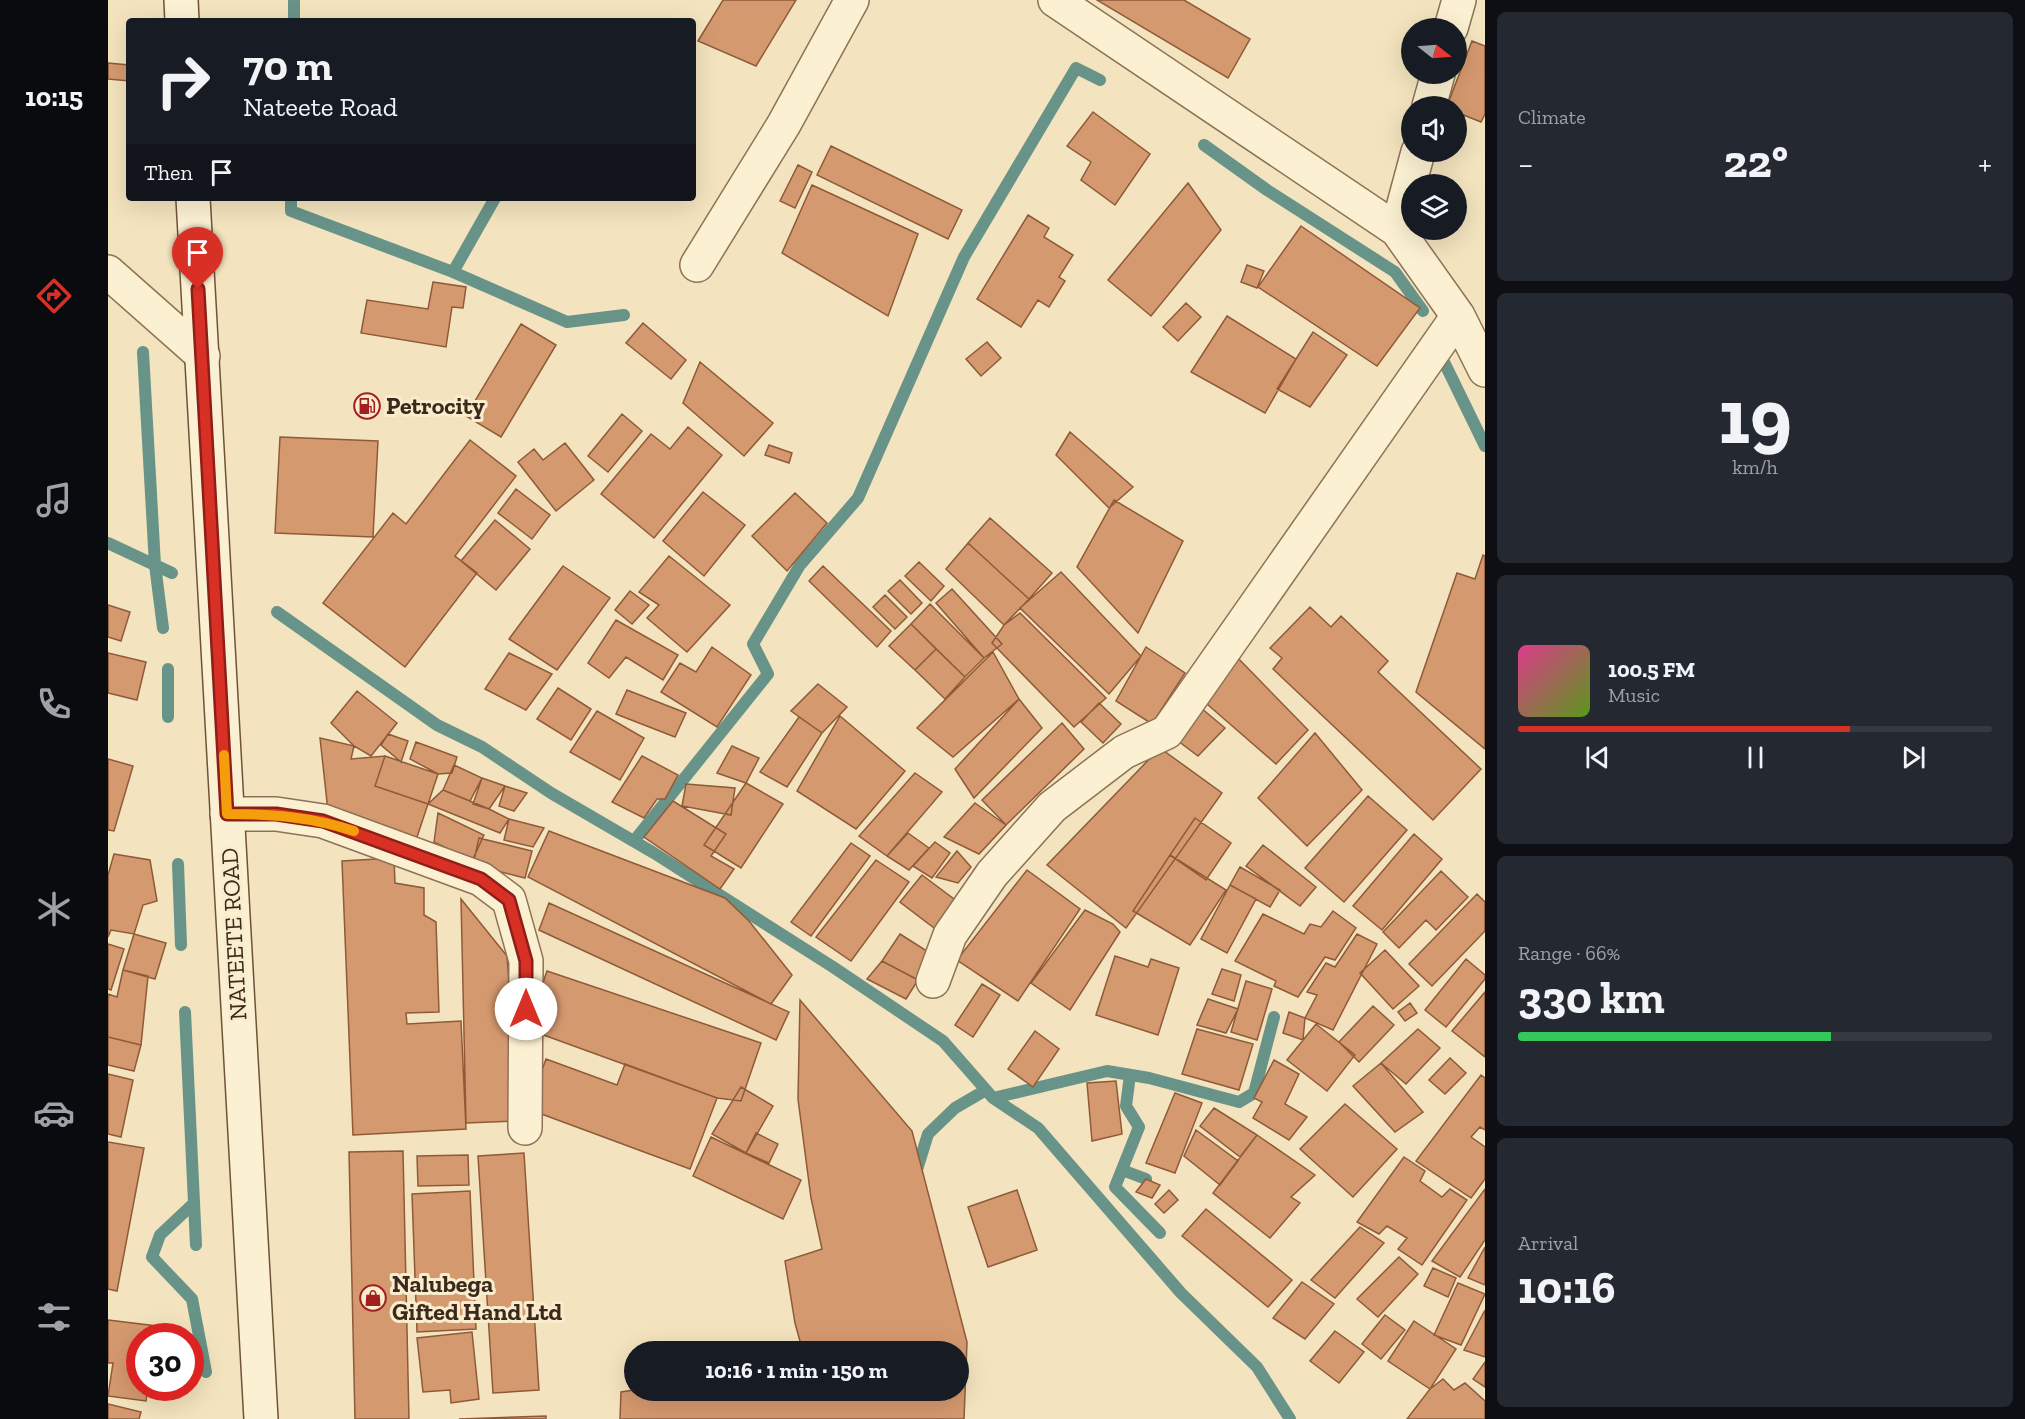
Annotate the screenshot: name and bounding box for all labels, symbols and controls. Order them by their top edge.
north arrow [1401,18,1467,84]
map controls [1401,18,1467,240]
text: 70 m [243,40,333,91]
icon: right [144,42,222,120]
text: 10:15 [25,81,83,113]
text: Nateete Road [243,91,398,123]
button: sound [1401,96,1467,162]
text: Climate [1518,105,1586,129]
text: 22° [1723,135,1788,189]
text: − [1518,144,1533,183]
text: + [1978,144,1992,183]
icon: arrive [205,156,238,189]
text: Then [144,159,193,186]
button: layers [1401,174,1467,240]
pin [172,227,223,289]
icon: arrive [181,236,214,269]
icon: directions [33,275,75,317]
text: 19 [1718,369,1792,463]
fuel station icon: Petrocity [352,391,382,421]
place label: Petrocity [386,391,485,420]
text: km/h [1732,455,1778,479]
icon: music [33,479,75,521]
text: 100.5 FM [1608,656,1695,683]
icon: phone [33,683,75,725]
text: Music [1608,683,1660,707]
icon: previous [1581,741,1614,774]
icon: pause [1739,741,1772,774]
icon: next [1897,741,1930,774]
street label: NATEETE ROAD [214,847,253,1021]
icon: climate [33,888,75,930]
text: Range · 66% [1518,941,1620,965]
text: 330 km [1518,971,1665,1025]
position arrow [494,977,558,1041]
icon: car [33,1092,75,1134]
text: Arrival [1518,1231,1578,1255]
text: 10:16 [1518,1261,1616,1315]
place label: Nalubega Gifted Hand Ltd [392,1269,562,1326]
shop icon: Nalubega Gifted Hand Ltd [358,1283,388,1313]
icon: filters [33,1296,75,1338]
speed limit sign: 30 [126,1323,204,1401]
text: 10:16 · 1 min · 150 m [705,1357,888,1384]

